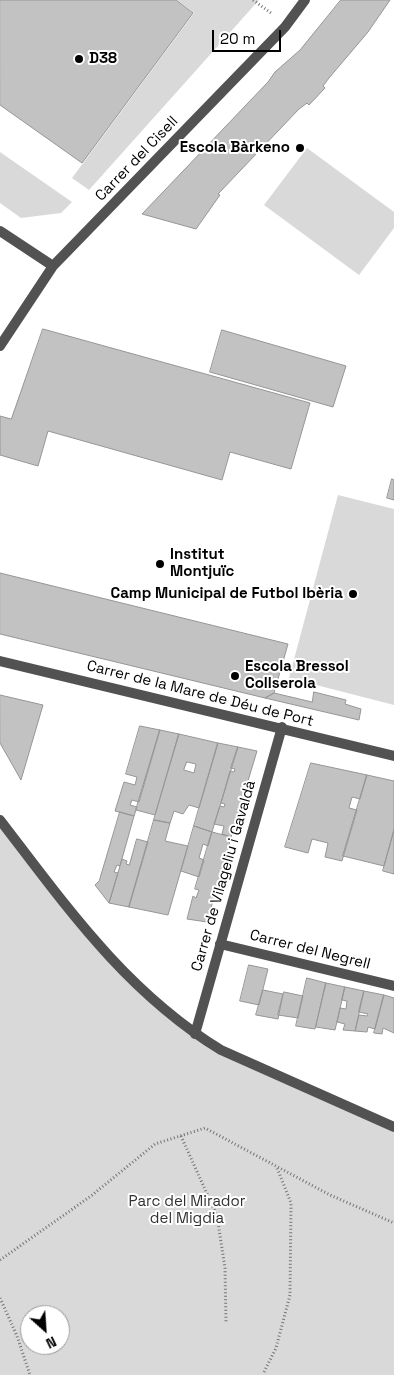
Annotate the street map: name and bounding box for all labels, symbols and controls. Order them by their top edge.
scale bar [214,20,283,52]
text: 20 m [220,29,255,48]
place label: D38 [89,50,117,68]
marker: D38 [73,53,85,65]
street label: Carrer del Cisell [92,113,182,205]
place label: Escola Bàrkeno [180,139,290,157]
marker: Escola Bàrkeno [294,142,306,154]
place label: Institut Montjuïc [170,546,234,581]
marker: Institut Montjuïc [154,558,166,570]
place label: Camp Municipal de Futbol Ibèria [111,585,343,603]
marker: Camp Municipal de Futbol Ibèria [347,588,359,600]
street label: Carrer de la Mare de Déu de Port [85,657,315,731]
place label: Escola Bressol Collserola [245,658,349,693]
marker: Escola Bressol Collserola [229,670,241,682]
street label: Carrer de Vilageliu i Gavaldà [188,778,260,974]
street label: Carrer del Negrell [248,926,372,974]
park label: Parc del Mirador del Migdia [129,1193,245,1228]
north arrow [20,1305,70,1355]
text: N [43,1332,59,1353]

